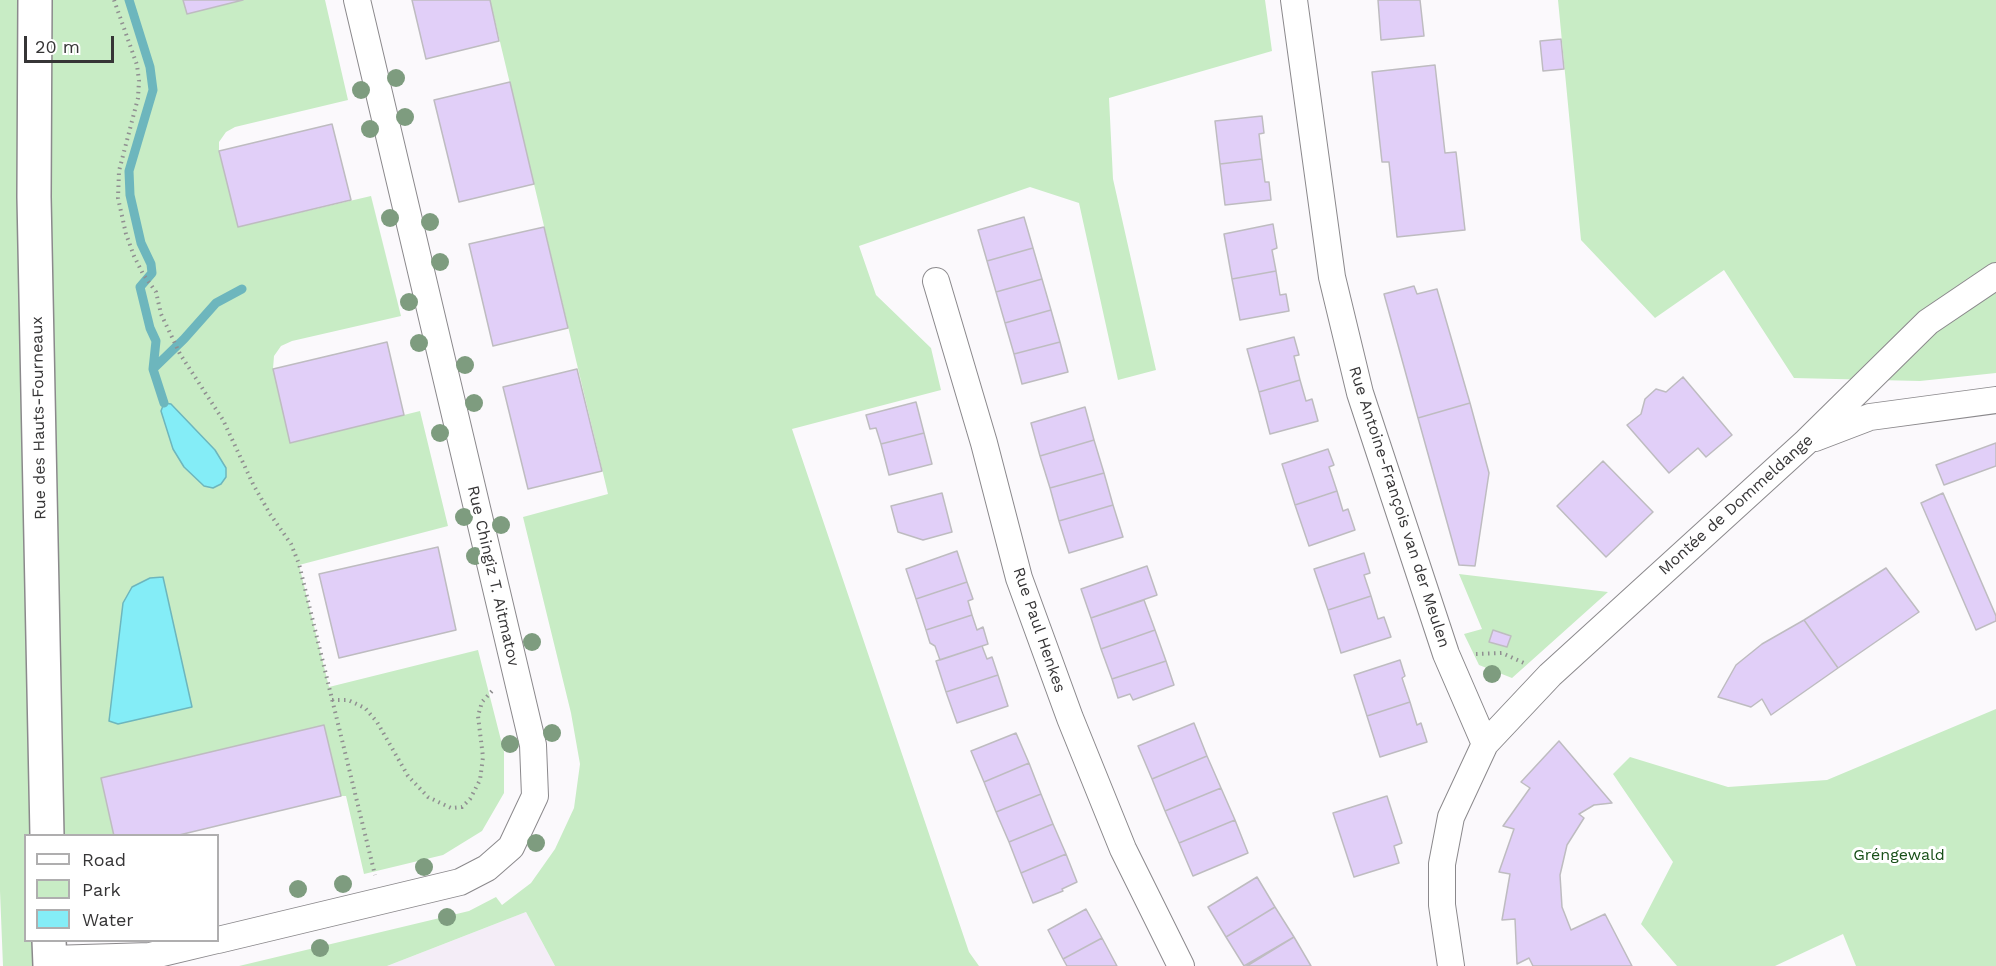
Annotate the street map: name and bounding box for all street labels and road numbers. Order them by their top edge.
street label: Rue des Hauts-Fourneaux [28,316,50,520]
street label: Rue Antoine-François van der Meulen [1344,364,1454,650]
street label: Montée de Dommeldange [1655,431,1817,579]
street label: Rue Chingiz T. Aitmatov [463,484,523,668]
street label: Rue Paul Henkes [1009,565,1069,695]

